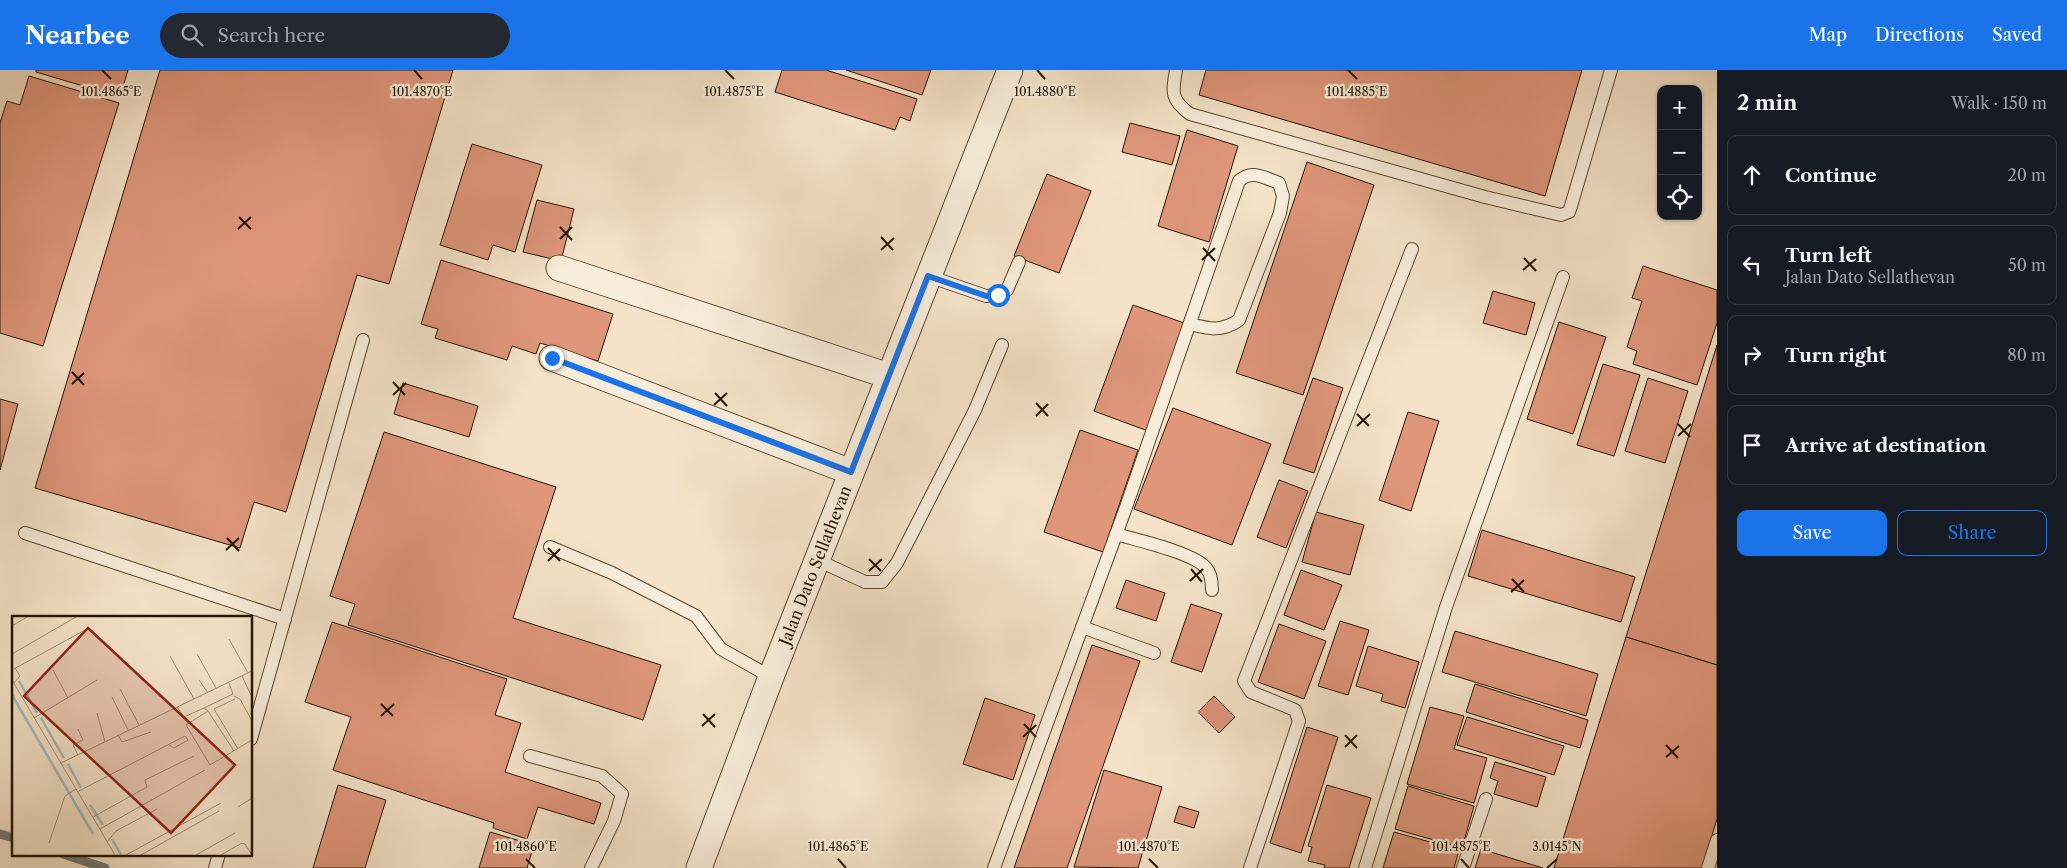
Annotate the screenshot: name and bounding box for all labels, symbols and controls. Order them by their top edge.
search box [160,13,510,58]
text: Nearbee [25,21,130,50]
icon: search [178,21,206,49]
text: Search here [218,24,325,47]
text: Map [1808,24,1847,46]
text: Directions [1875,24,1964,46]
text: Saved [1992,24,2042,46]
text: 101.4865°E [81,84,141,99]
text: 101.4870°E [392,84,452,99]
text: 101.4875°E [704,84,764,99]
text: 101.4880°E [1014,84,1076,99]
text: 101.4885°E [1327,84,1387,99]
map controls [1657,85,1702,220]
button: + [1657,85,1702,130]
text: 2 min [1737,90,1797,115]
text: Walk · 150 m [1951,93,2047,113]
button: − [1657,130,1702,175]
icon: ahead [1738,161,1766,189]
text: Continue [1785,164,1877,187]
text: 20 m [2007,165,2046,185]
button: locate [1657,175,1702,220]
text: Turn left [1785,244,1872,267]
icon: left [1738,251,1766,279]
text: 50 m [2008,255,2046,275]
text: Jalan Dato Sellathevan [1785,267,1955,287]
route start [987,284,1010,307]
icon: right [1738,341,1766,369]
text: Turn right [1785,344,1886,367]
text: 80 m [2007,345,2046,365]
route end [541,347,564,370]
icon: arrive [1738,431,1766,459]
text: Arrive at destination [1785,434,1986,457]
street label: Jalan Dato Sellathevan [773,483,855,651]
button: Save [1737,510,1887,556]
button: Share [1897,510,2047,556]
inset map [12,616,252,856]
text: 101.4860°E [495,839,557,854]
text: 101.4865°E [808,839,868,854]
text: 101.4870°E [1119,839,1179,854]
text: 101.4875°E [1431,839,1491,854]
text: 3.0145°N [1532,839,1582,854]

